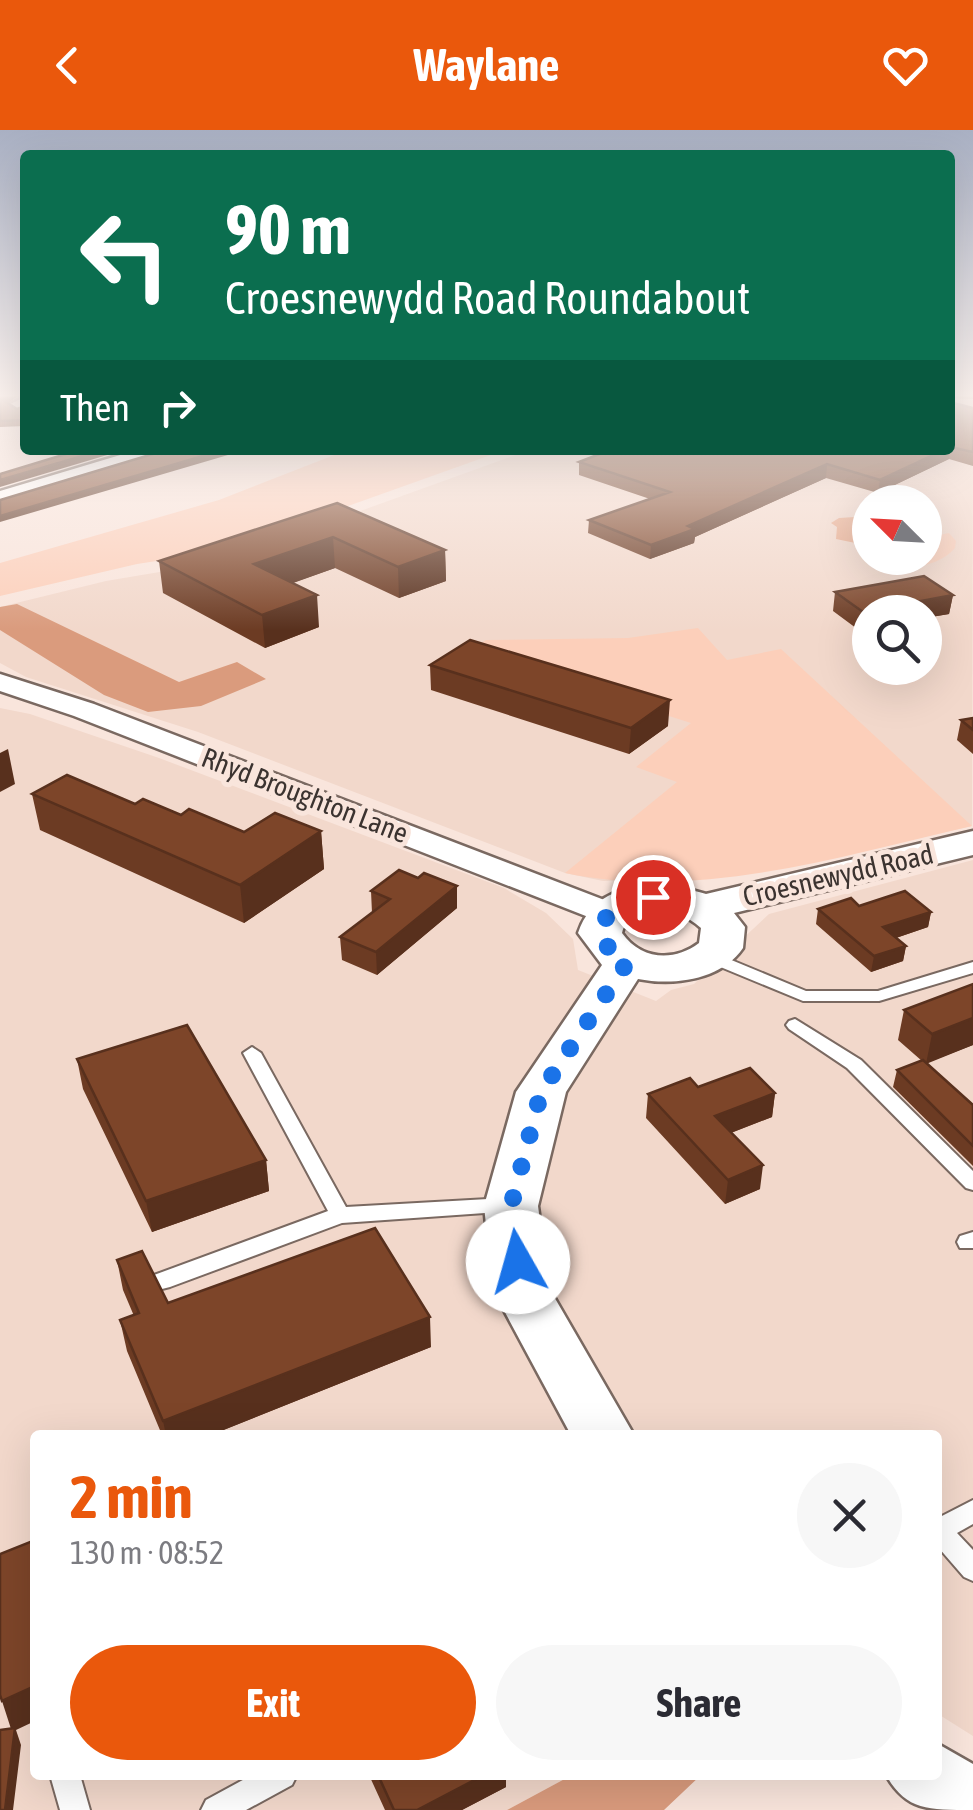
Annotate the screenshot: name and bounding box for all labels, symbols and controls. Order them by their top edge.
icon: back [40,38,95,93]
icon: heart [878,38,933,93]
text: Waylane [414,39,559,91]
text: 90 m [225,189,351,269]
icon: left [60,190,190,320]
text: Croesnewydd Road Roundabout [225,272,750,324]
icon: right [150,380,205,435]
text: Then [60,386,130,429]
north arrow [852,485,942,575]
map controls [852,485,942,685]
button: search [852,595,942,685]
street label: Rhyd Broughton Lane [197,741,413,849]
street label: Croesnewydd Road [740,838,936,912]
pin [611,855,696,940]
icon: arrive [626,870,681,925]
position arrow [466,1210,570,1314]
text: 2 min [70,1462,193,1531]
button: close [797,1463,902,1568]
text: 130 m · 08:52 [70,1534,224,1571]
button: Exit [70,1645,476,1760]
button: Share [496,1645,902,1760]

